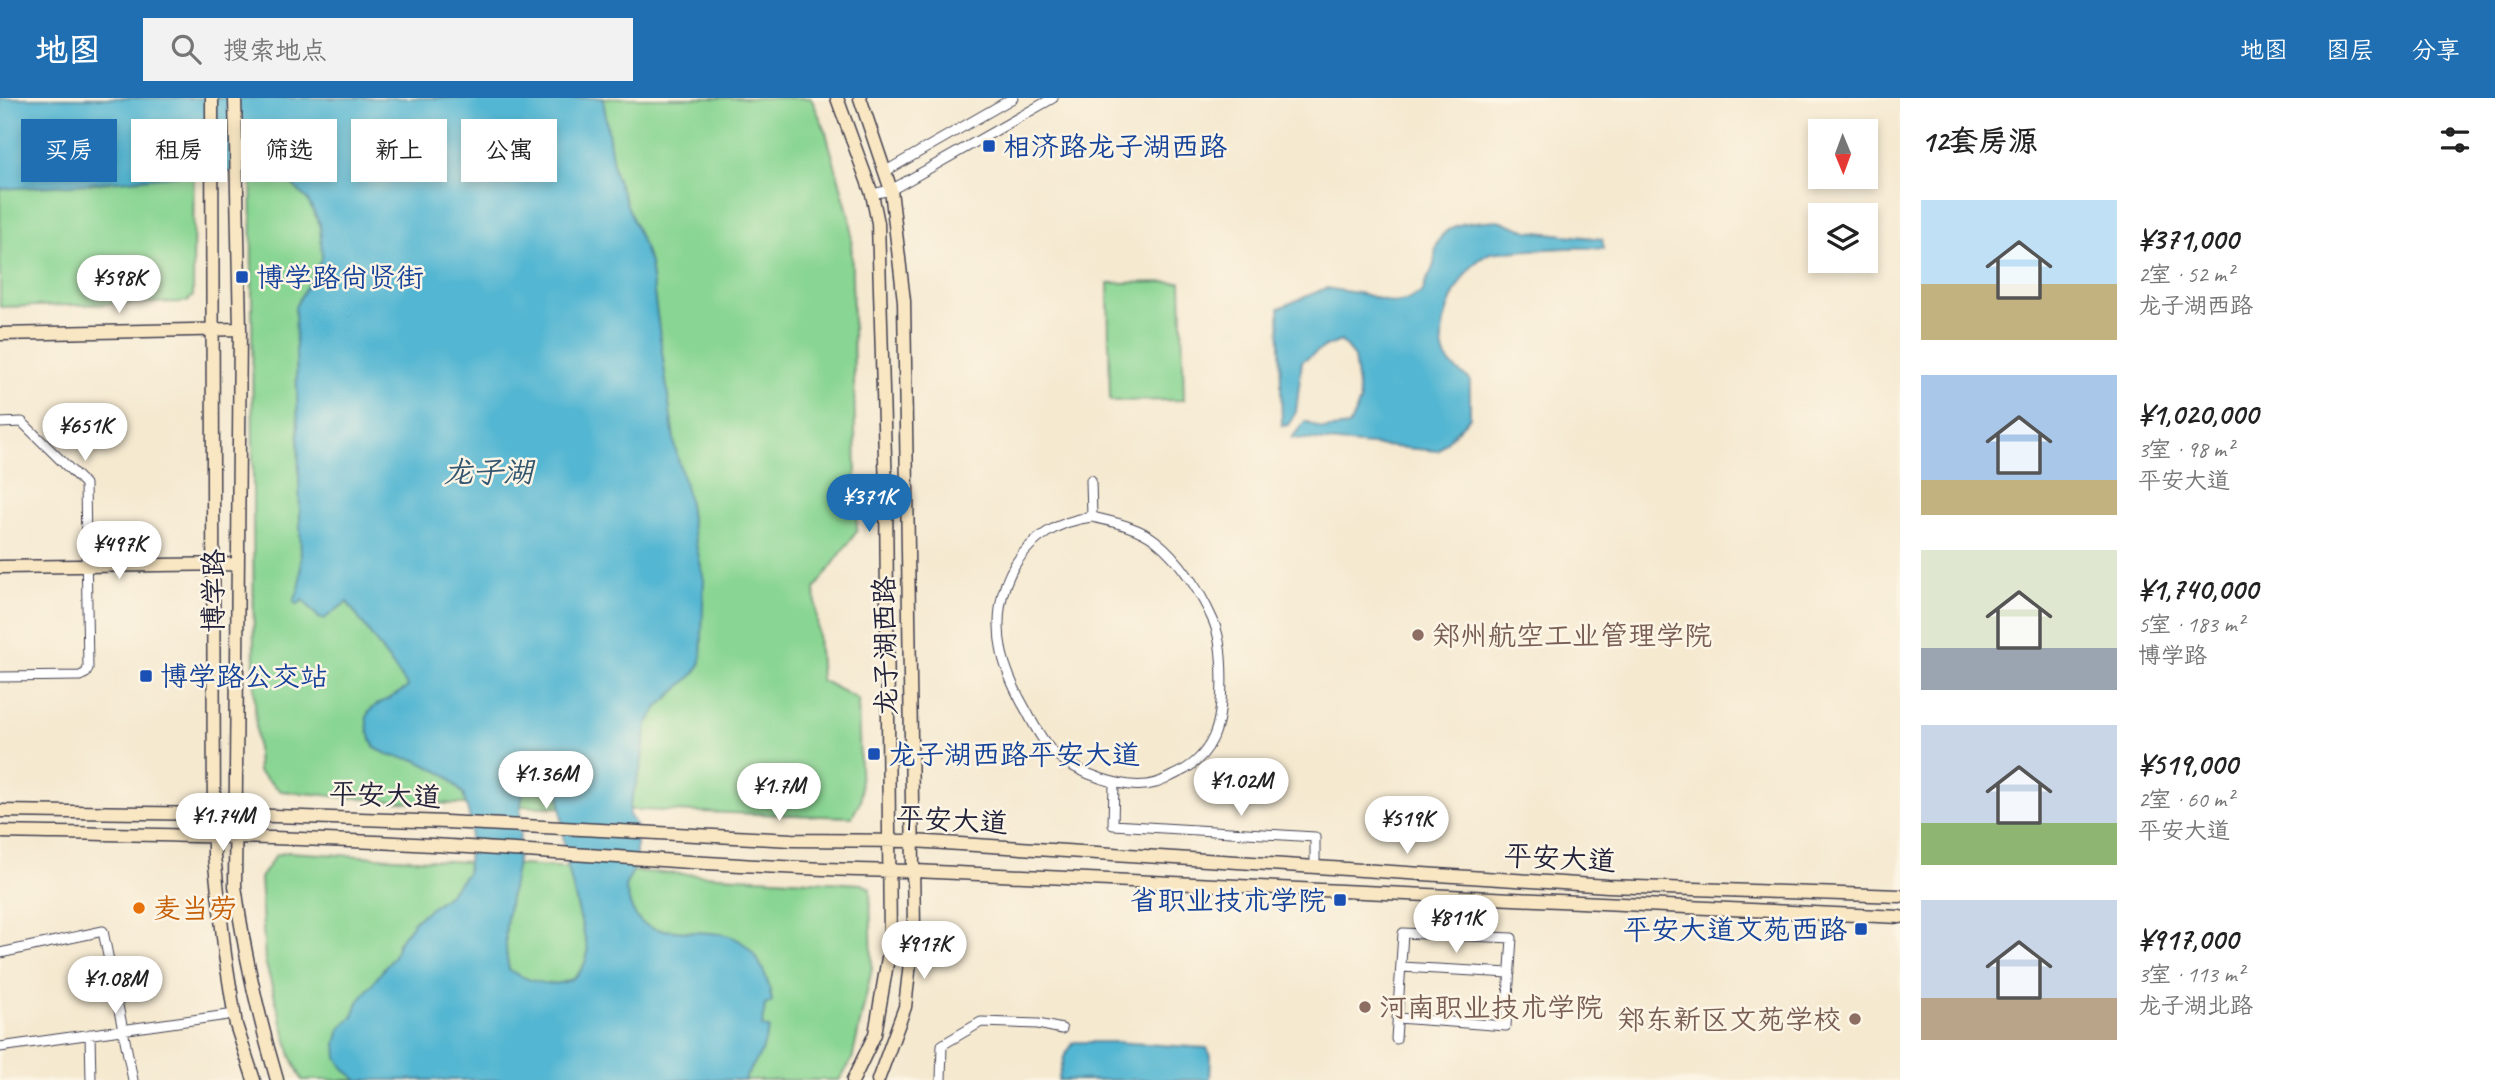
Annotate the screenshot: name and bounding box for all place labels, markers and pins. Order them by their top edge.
place label: 相济路龙子湖西路 [1003,129,1227,164]
marker: 相济路龙子湖西路 [981,138,997,154]
pin: ¥598K [70,256,168,315]
place label: 博学路尚贤街 [256,260,424,295]
marker: 博学路尚贤街 [234,269,250,285]
pin: ¥651K [36,404,134,463]
pin: ¥371K [820,474,918,534]
pin: ¥497K [70,522,168,581]
place label: 郑州航空工业管理学院 [1432,618,1712,653]
marker: 郑州航空工业管理学院 [1410,627,1426,643]
place label: 博学路公交站 [160,659,328,694]
marker: 博学路公交站 [138,668,154,684]
place label: 龙子湖西路平安大道 [888,737,1140,772]
marker: 龙子湖西路平安大道 [866,746,882,762]
pin: ¥1.36M [489,752,603,811]
pin: ¥1.02M [1184,758,1298,818]
pin: ¥1.7M [730,764,828,823]
pin: ¥1.74M [166,794,280,853]
pin: ¥519K [1358,796,1456,856]
place label: 省职业技术学院 [1130,883,1326,918]
place label: 麦当劳 [153,891,237,926]
marker: 省职业技术学院 [1332,892,1348,908]
pin: ¥811K [1407,896,1505,955]
marker: 麦当劳 [131,900,147,916]
place label: 平安大道文苑西路 [1623,912,1847,947]
marker: 平安大道文苑西路 [1853,921,1869,937]
pin: ¥917K [875,922,973,981]
pin: ¥1.08M [58,956,172,1016]
place label: 河南职业技术学院 [1379,990,1603,1025]
marker: 河南职业技术学院 [1357,999,1373,1015]
place label: 郑东新区文苑学校 [1617,1002,1841,1037]
marker: 郑东新区文苑学校 [1847,1011,1863,1027]

